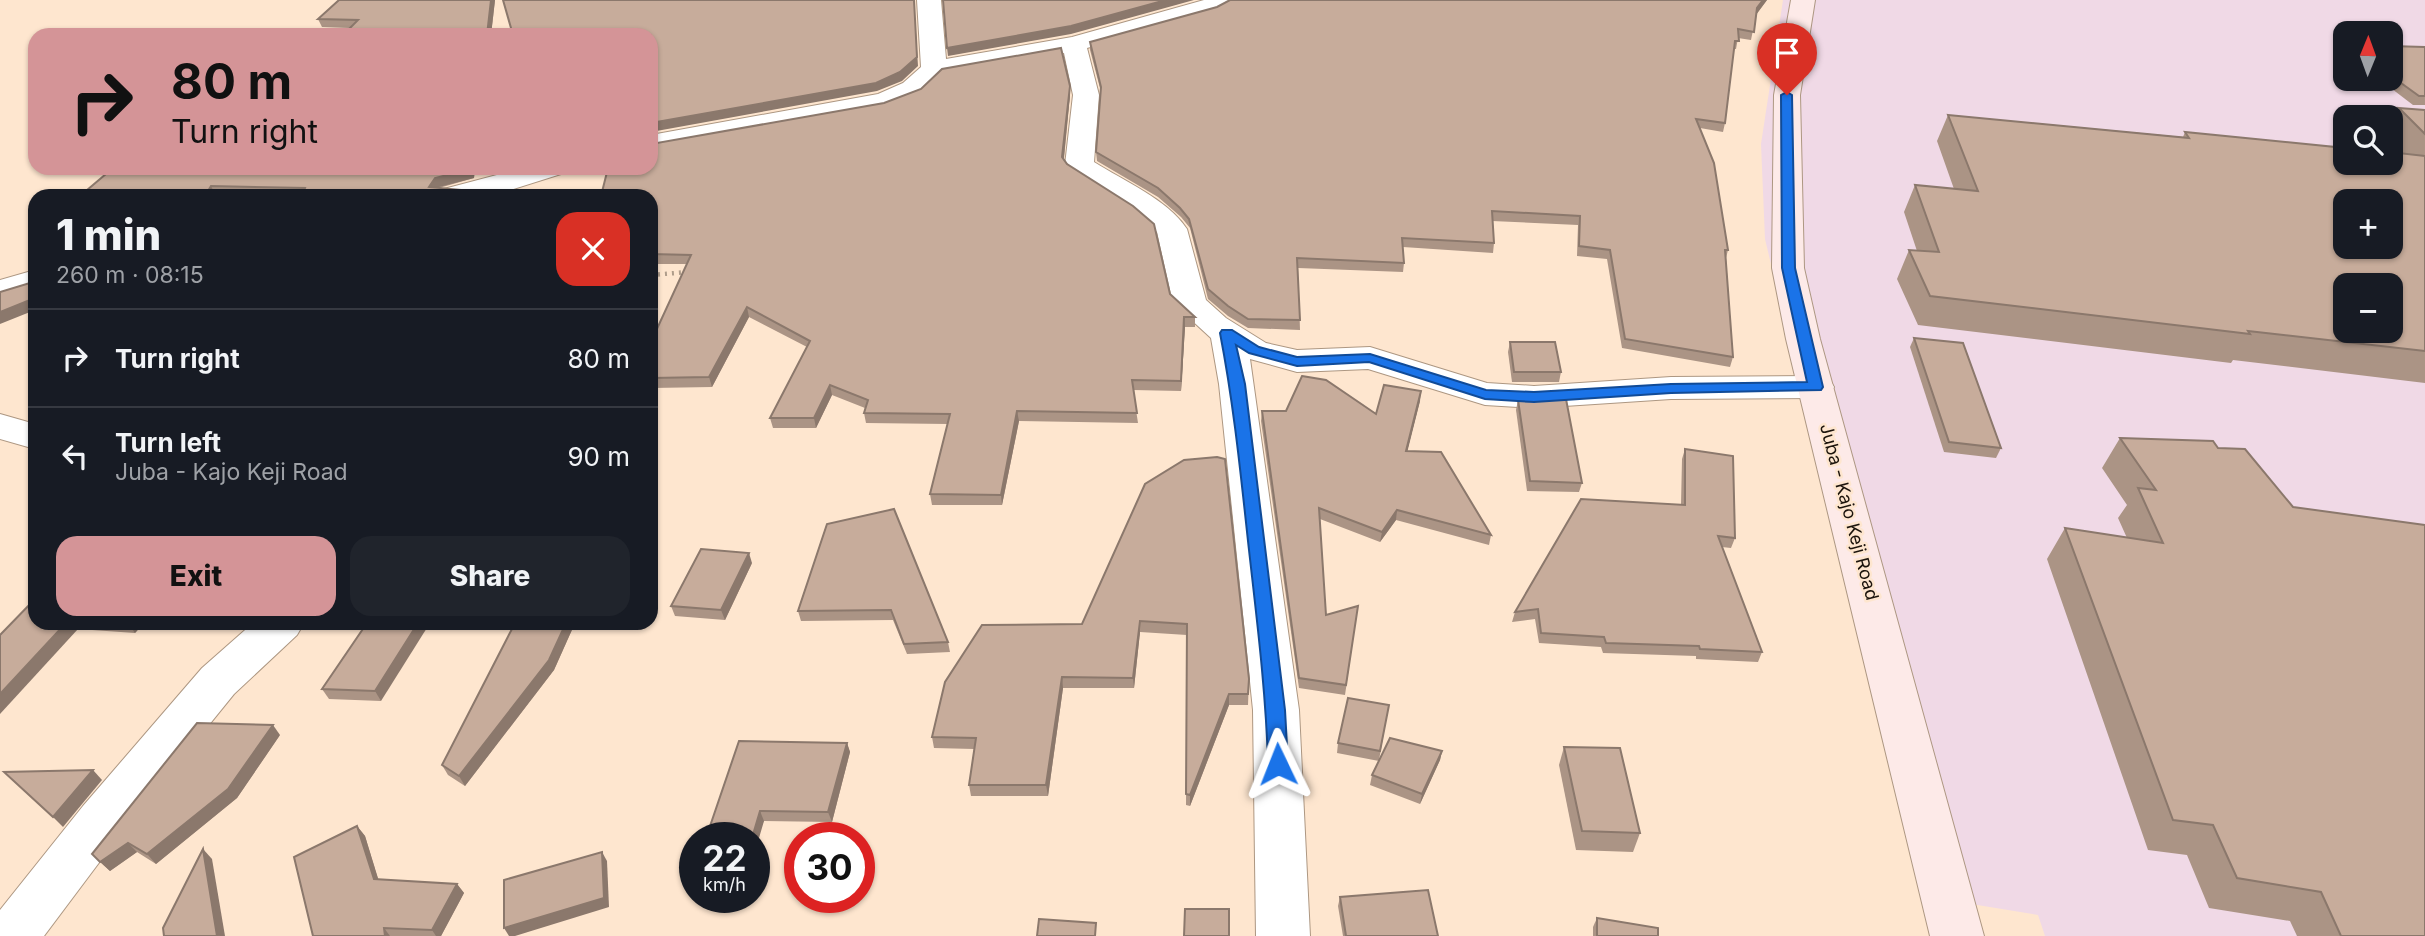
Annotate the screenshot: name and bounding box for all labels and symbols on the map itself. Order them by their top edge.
north arrow [2333,21,2403,91]
pin [1757,23,1817,95]
street label: Juba - Kajo Keji Road [1816,421,1883,603]
position arrow [1241,727,1315,801]
speed limit sign: 30 [784,822,875,913]

